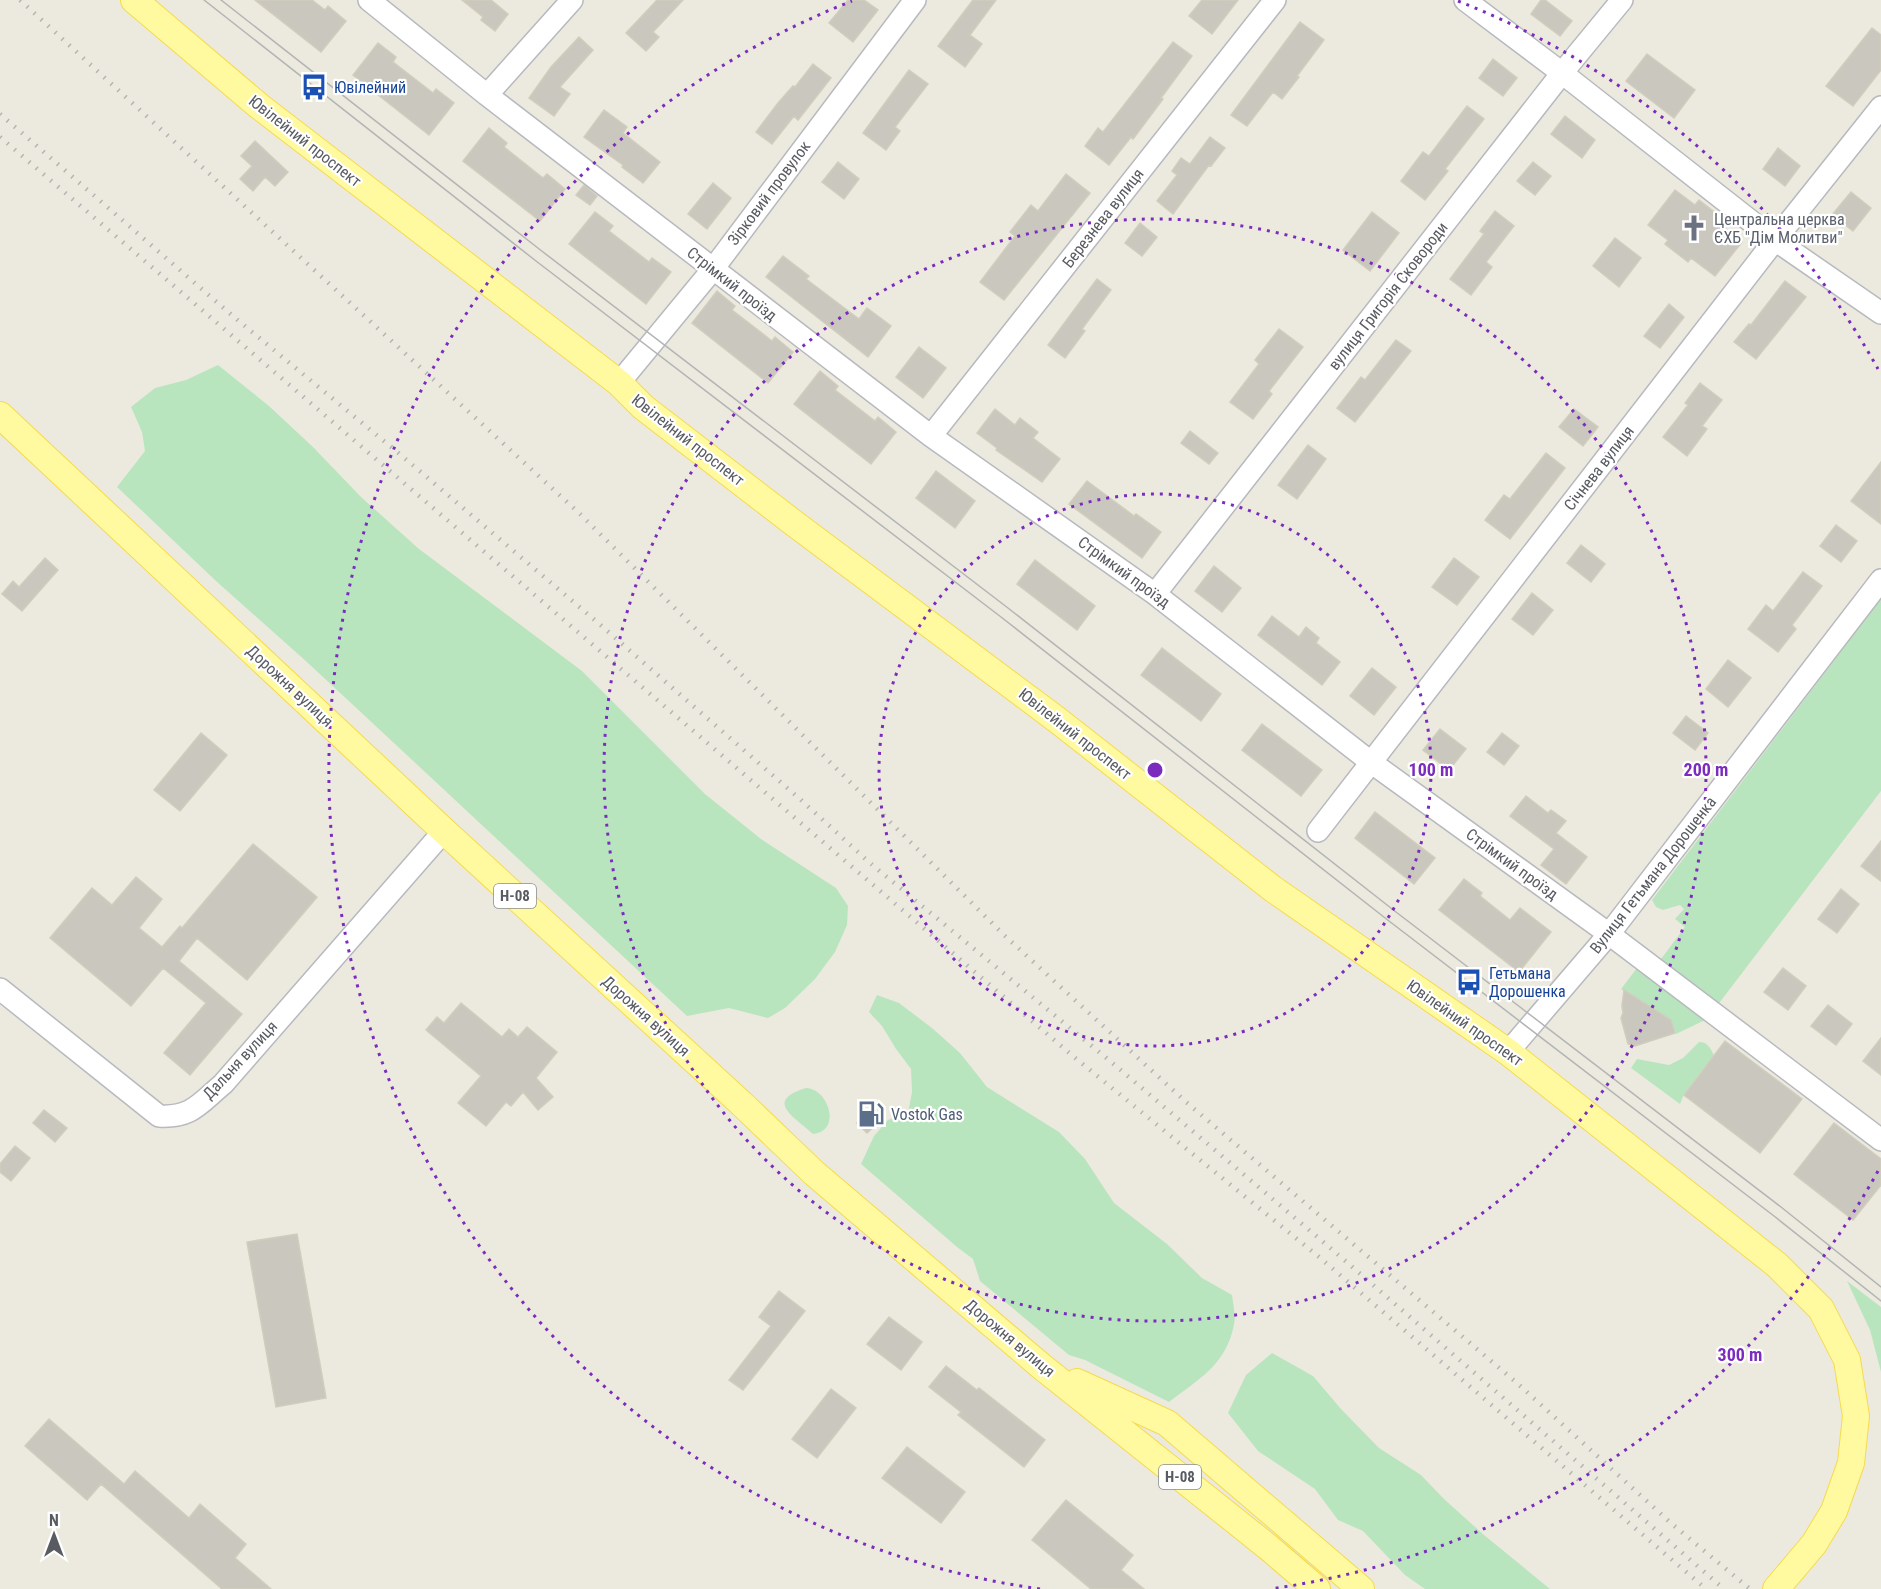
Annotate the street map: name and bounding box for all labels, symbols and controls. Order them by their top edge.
bus stop icon: Ювілейний [299,72,329,102]
place label: Ювілейний [334,78,406,97]
street label: Ювілейний проспект [245,91,365,191]
street label: Зірковий провулок [724,137,815,249]
street label: Березнева вулиця [1058,165,1148,271]
place label: Центральна церква ЄХБ "Дім Молитви" [1714,210,1845,247]
church icon: Центральна церква ЄХБ "Дім Молитви" [1679,213,1709,243]
street label: вулиця Григорія Сковороди [1324,218,1452,374]
street label: Стрімкий проїзд [683,243,781,325]
street label: Ювілейний проспект [628,390,748,490]
street label: Січнева вулиця [1560,422,1638,514]
street label: Стрімкий проїзд [1074,532,1174,612]
street label: Дорожня вулиця [243,641,337,731]
street label: Ювілейний проспект [1015,684,1135,784]
text: 100 m [1409,759,1453,780]
text: 200 m [1684,759,1728,780]
centre of rings [1145,760,1165,780]
street label: Вулиця Гетьмана Дорошенка [1586,793,1720,957]
street label: Стрімкий проїзд [1462,824,1562,904]
road number: Н-08 [494,884,536,908]
place label: Гетьмана Дорошенка [1489,964,1566,1001]
bus stop icon: Гетьмана Дорошенка [1454,967,1484,997]
street label: Дорожня вулиця [598,972,694,1060]
street label: Ювілейний проспект [1403,976,1527,1070]
street label: Дальня вулиця [199,1017,281,1103]
fuel station icon: Vostok Gas [856,1099,886,1129]
place label: Vostok Gas [891,1105,963,1124]
street label: Дорожня вулиця [961,1295,1059,1381]
text: 300 m [1718,1344,1762,1365]
road number: Н-08 [1159,1465,1201,1489]
north arrow [24,1505,84,1565]
text: N [49,1511,59,1530]

